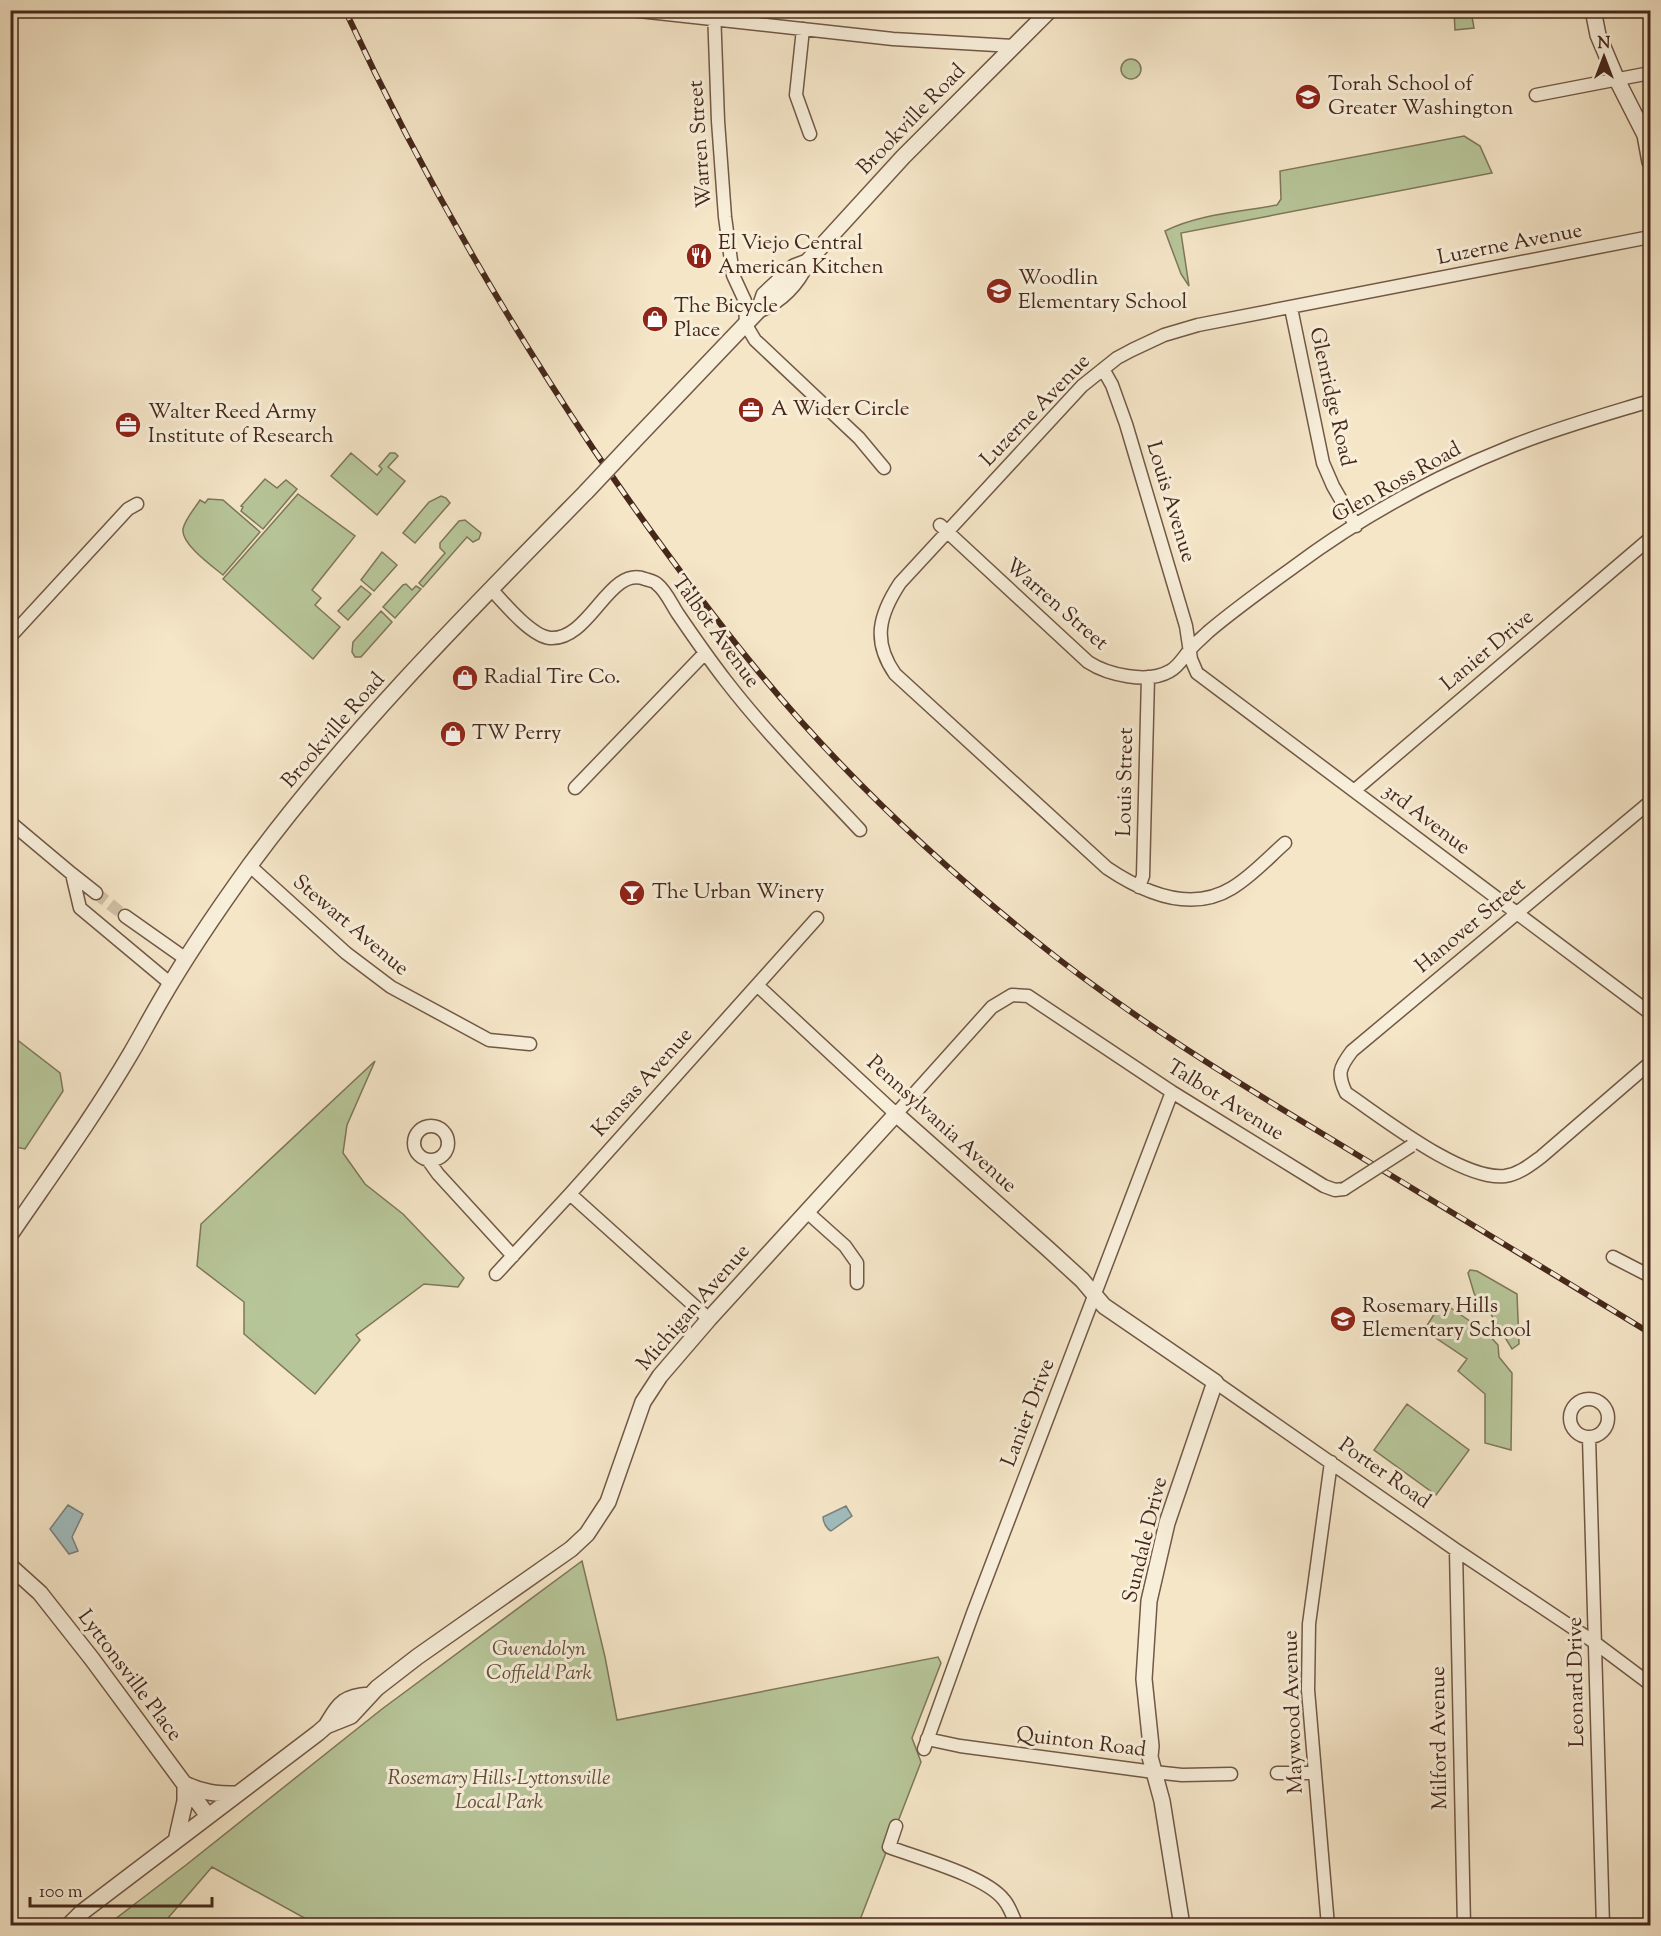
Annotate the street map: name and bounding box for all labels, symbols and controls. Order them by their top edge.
north arrow [1574,27,1634,87]
text: N [1598,33,1611,56]
street label: Brookville Road [851,57,973,183]
place label: Torah School of Greater Washington [1328,70,1513,124]
street label: Warren Street [682,79,720,209]
school or university icon: Torah School of Greater Washington [1293,82,1323,112]
street label: Luzerne Avenue [1435,216,1585,274]
place label: El Viejo Central American Kitchen [718,229,884,283]
restaurant icon: El Viejo Central American Kitchen [684,241,714,271]
place label: Woodlin Elementary School [1018,264,1188,318]
school or university icon: Woodlin Elementary School [984,276,1014,306]
place label: The Bicycle Place [674,292,778,346]
shop icon: The Bicycle Place [640,304,670,334]
street label: Glenridge Road [1300,325,1362,470]
street label: Luzerne Avenue [974,348,1098,474]
office icon: A Wider Circle [736,395,766,425]
place label: A Wider Circle [771,395,909,425]
place label: Walter Reed Army Institute of Research [148,398,334,452]
office icon: Walter Reed Army Institute of Research [113,410,143,440]
street label: Glen Ross Road [1327,435,1467,531]
street label: Louis Avenue [1137,438,1203,566]
street label: Warren Street [998,552,1114,658]
street label: Talbot Avenue [664,569,766,695]
street label: Lanier Drive [1435,603,1541,699]
shop icon: Radial Tire Co. [450,663,480,693]
place label: Radial Tire Co. [484,663,621,693]
street label: Brookville Road [275,666,393,796]
shop icon: TW Perry [438,719,468,749]
place label: TW Perry [472,719,562,749]
street label: Louis Street [1110,727,1142,837]
street label: 3rd Avenue [1376,777,1476,863]
street label: Stewart Avenue [285,868,415,984]
street label: Hanover Street [1409,871,1533,981]
bar icon: The Urban Winery [617,878,647,908]
place label: The Urban Winery [652,878,825,908]
street label: Kansas Avenue [586,1022,700,1144]
street label: Pennsylvania Avenue [859,1049,1023,1201]
street label: Talbot Avenue [1161,1053,1289,1149]
street label: Michigan Avenue [630,1238,758,1378]
place label: Rosemary Hills Elementary School [1362,1292,1532,1346]
school or university icon: Rosemary Hills Elementary School [1328,1304,1358,1334]
street label: Lanier Drive [995,1355,1063,1471]
street label: Porter Road [1332,1431,1436,1517]
street label: Sundale Drive [1116,1474,1176,1606]
street label: Lyttonsville Place [69,1604,189,1748]
street label: Leonard Drive [1561,1617,1593,1747]
street label: Maywood Avenue [1276,1630,1312,1794]
park label: Gwendolyn Coffield Park [486,1635,593,1689]
street label: Milford Avenue [1424,1666,1456,1810]
street label: Quinton Road [1014,1720,1148,1766]
park label: Rosemary Hills-Lyttonsville Local Park [387,1764,611,1818]
scale bar [30,1870,212,1908]
text: 100 m [39,1880,83,1906]

